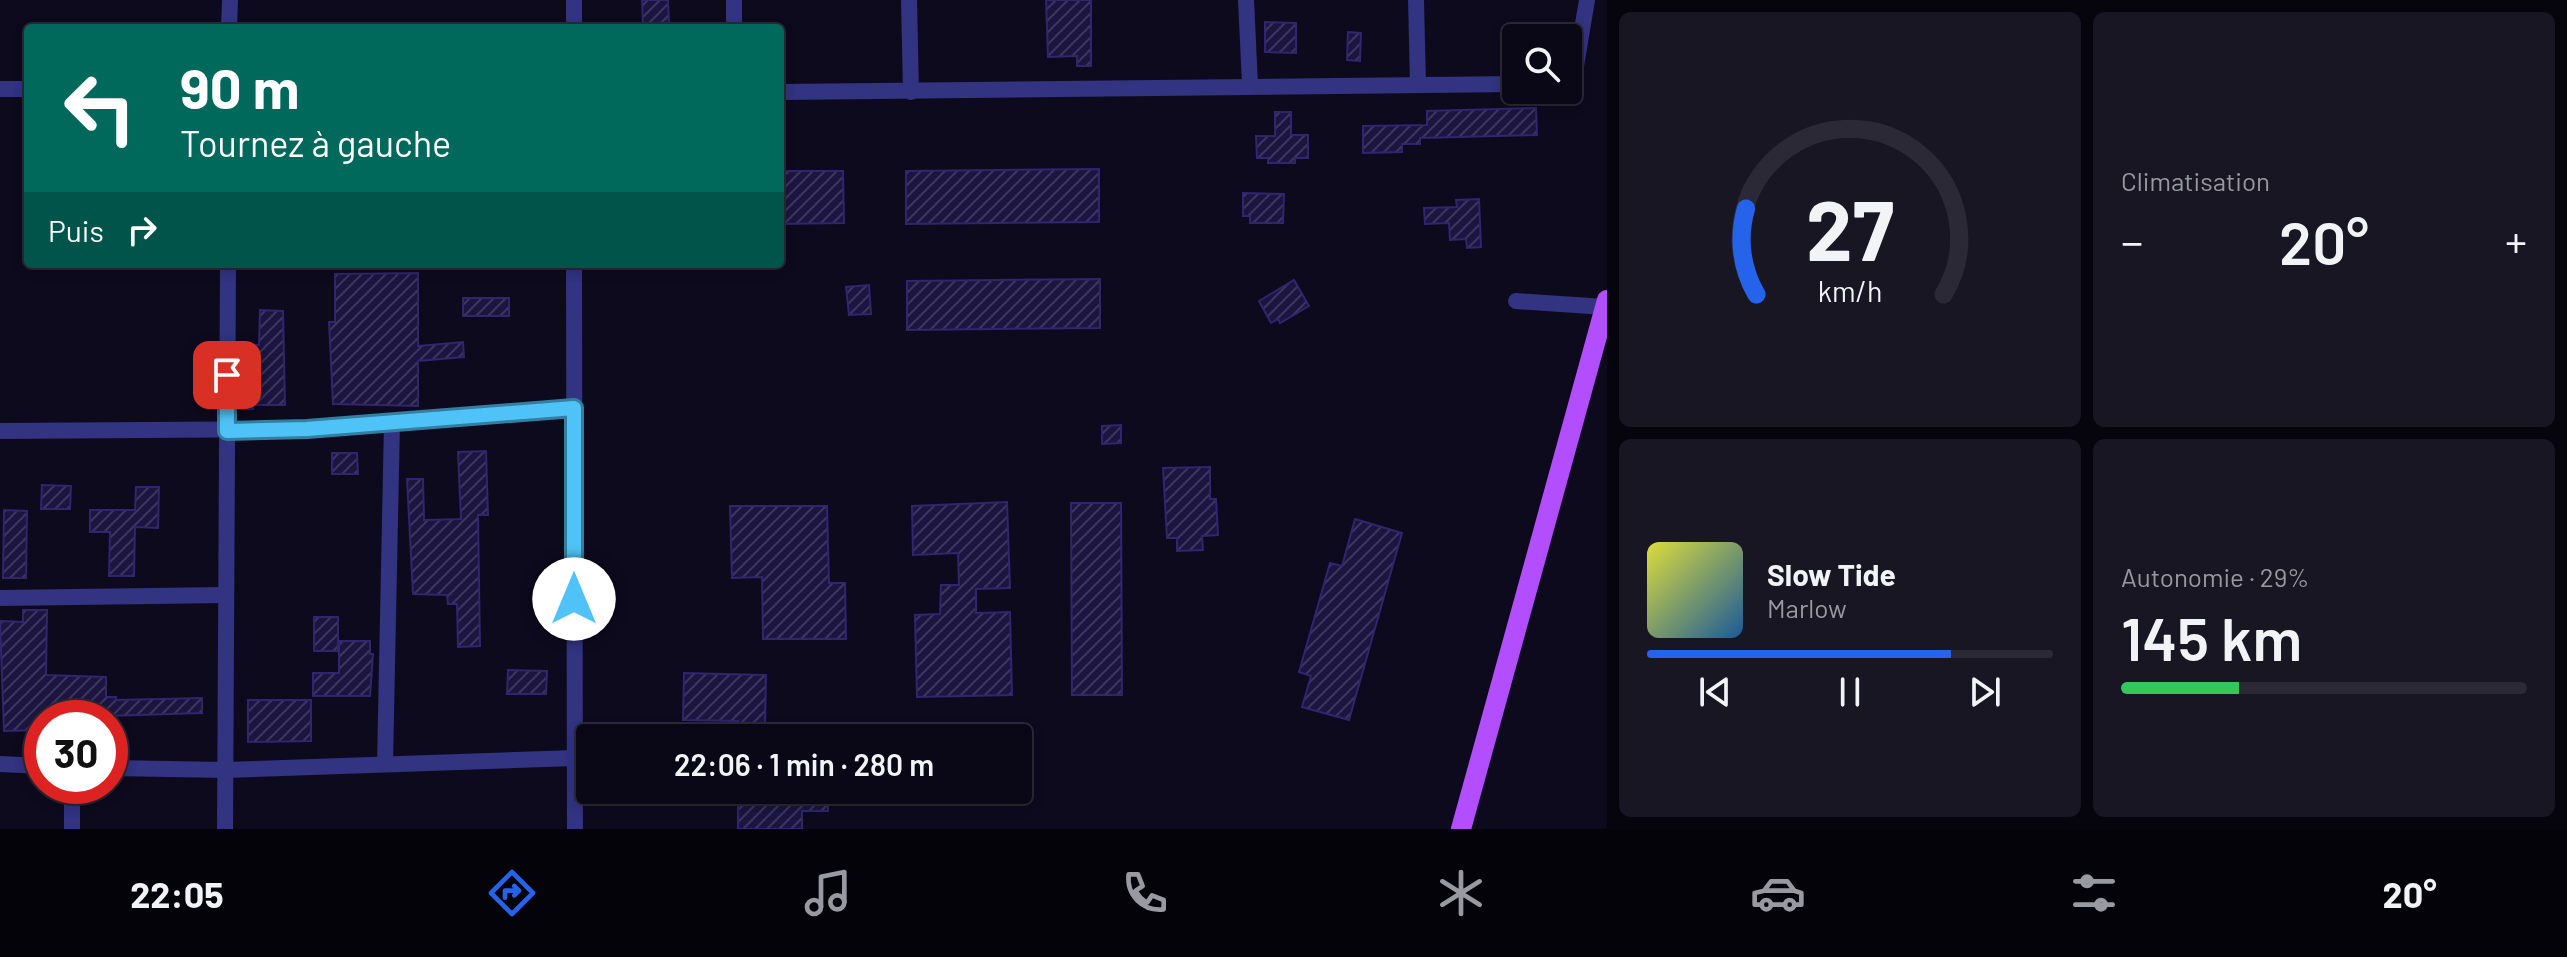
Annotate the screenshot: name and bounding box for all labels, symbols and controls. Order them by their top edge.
map controls [1502,24,1582,104]
button: search [1502,24,1582,104]
text: 90 m [180,53,300,120]
icon: left [48,56,152,160]
text: Tournez à gauche [180,121,451,164]
text: Climatisation [2121,165,2270,196]
text: 27 [1806,178,1894,278]
text: 20° [2279,205,2369,277]
icon: right [120,208,164,252]
text: Puis [48,212,104,248]
text: − [2121,214,2143,267]
text: + [2505,214,2527,267]
text: km/h [1818,273,1882,308]
pin [193,341,261,409]
icon: arrive [205,353,249,397]
text: Slow Tide [1767,556,1896,592]
position arrow [532,557,616,641]
text: Autonomie · 29% [2121,561,2309,592]
text: Marlow [1767,592,1847,623]
text: 145 km [2121,601,2302,673]
icon: previous [1693,670,1737,714]
icon: pause [1828,670,1872,714]
icon: next [1963,670,2007,714]
speed limit sign: 30 [24,700,128,804]
text: 22:06 · 1 min · 280 m [674,746,934,782]
icon: directions [484,865,540,921]
icon: music [800,865,856,921]
icon: phone [1117,865,1173,921]
icon: climate [1433,865,1489,921]
icon: car [1750,865,1806,921]
icon: filters [2066,865,2122,921]
text: 22:05 [130,872,224,915]
text: 20° [2383,872,2437,915]

